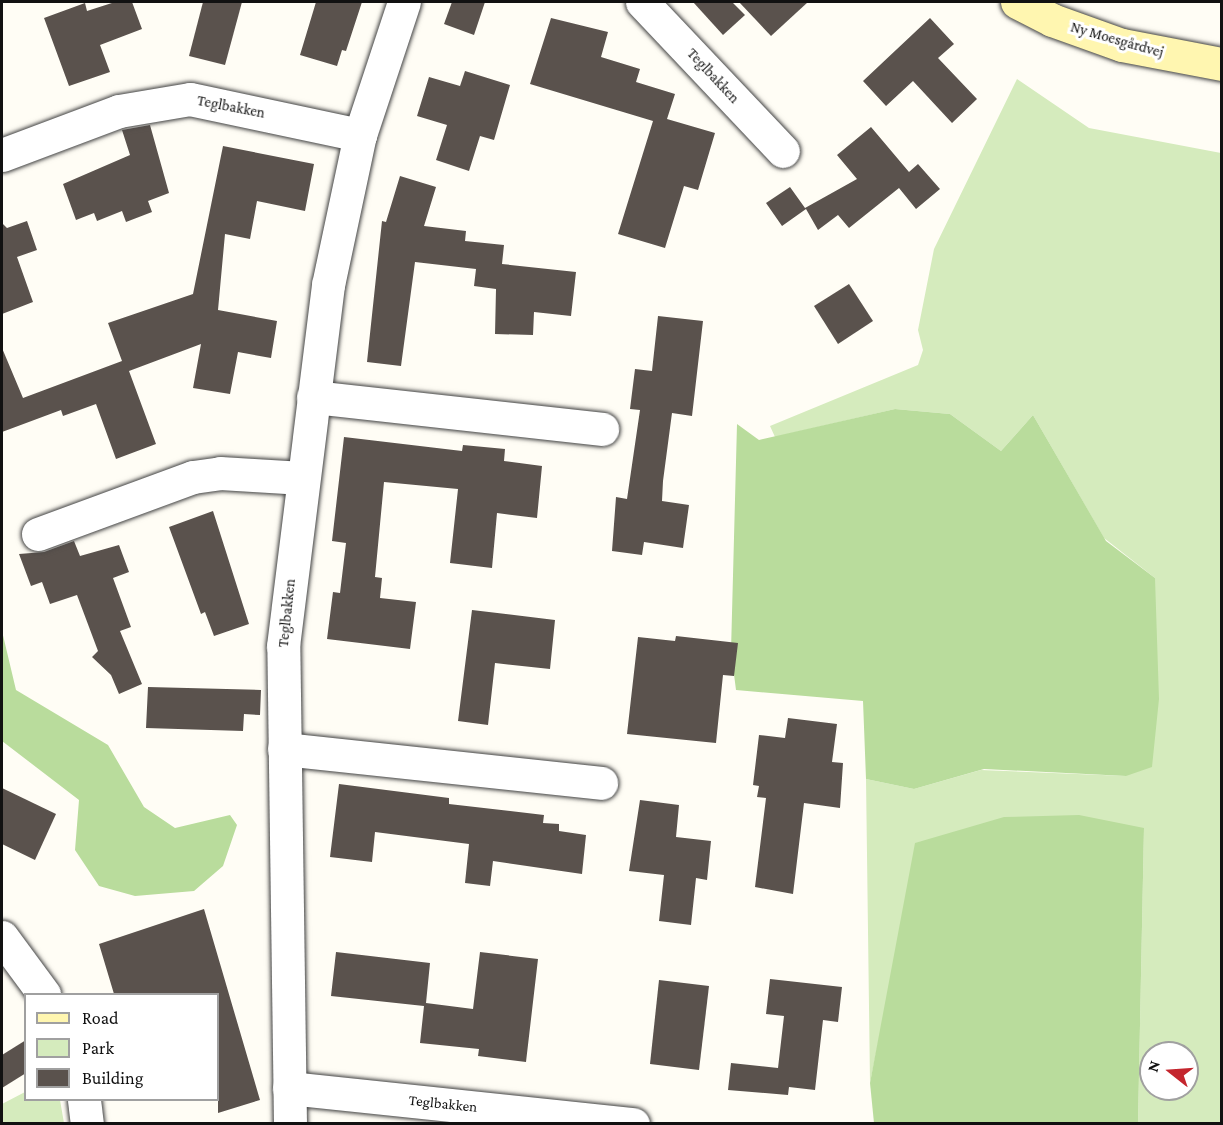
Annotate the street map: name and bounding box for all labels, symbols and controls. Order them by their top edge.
street label: Ny Moesgårdvej [1068,18,1166,62]
street label: Teglbakken [683,45,743,107]
street label: Teglbakken [195,92,267,122]
street label: Teglbakken [274,578,300,648]
legend [24,993,219,1101]
text: Road [82,1008,119,1028]
text: Park [82,1038,114,1058]
north arrow [1139,1041,1199,1101]
text: N [1143,1058,1163,1074]
text: Building [82,1068,143,1088]
street label: Teglbakken [408,1091,478,1117]

